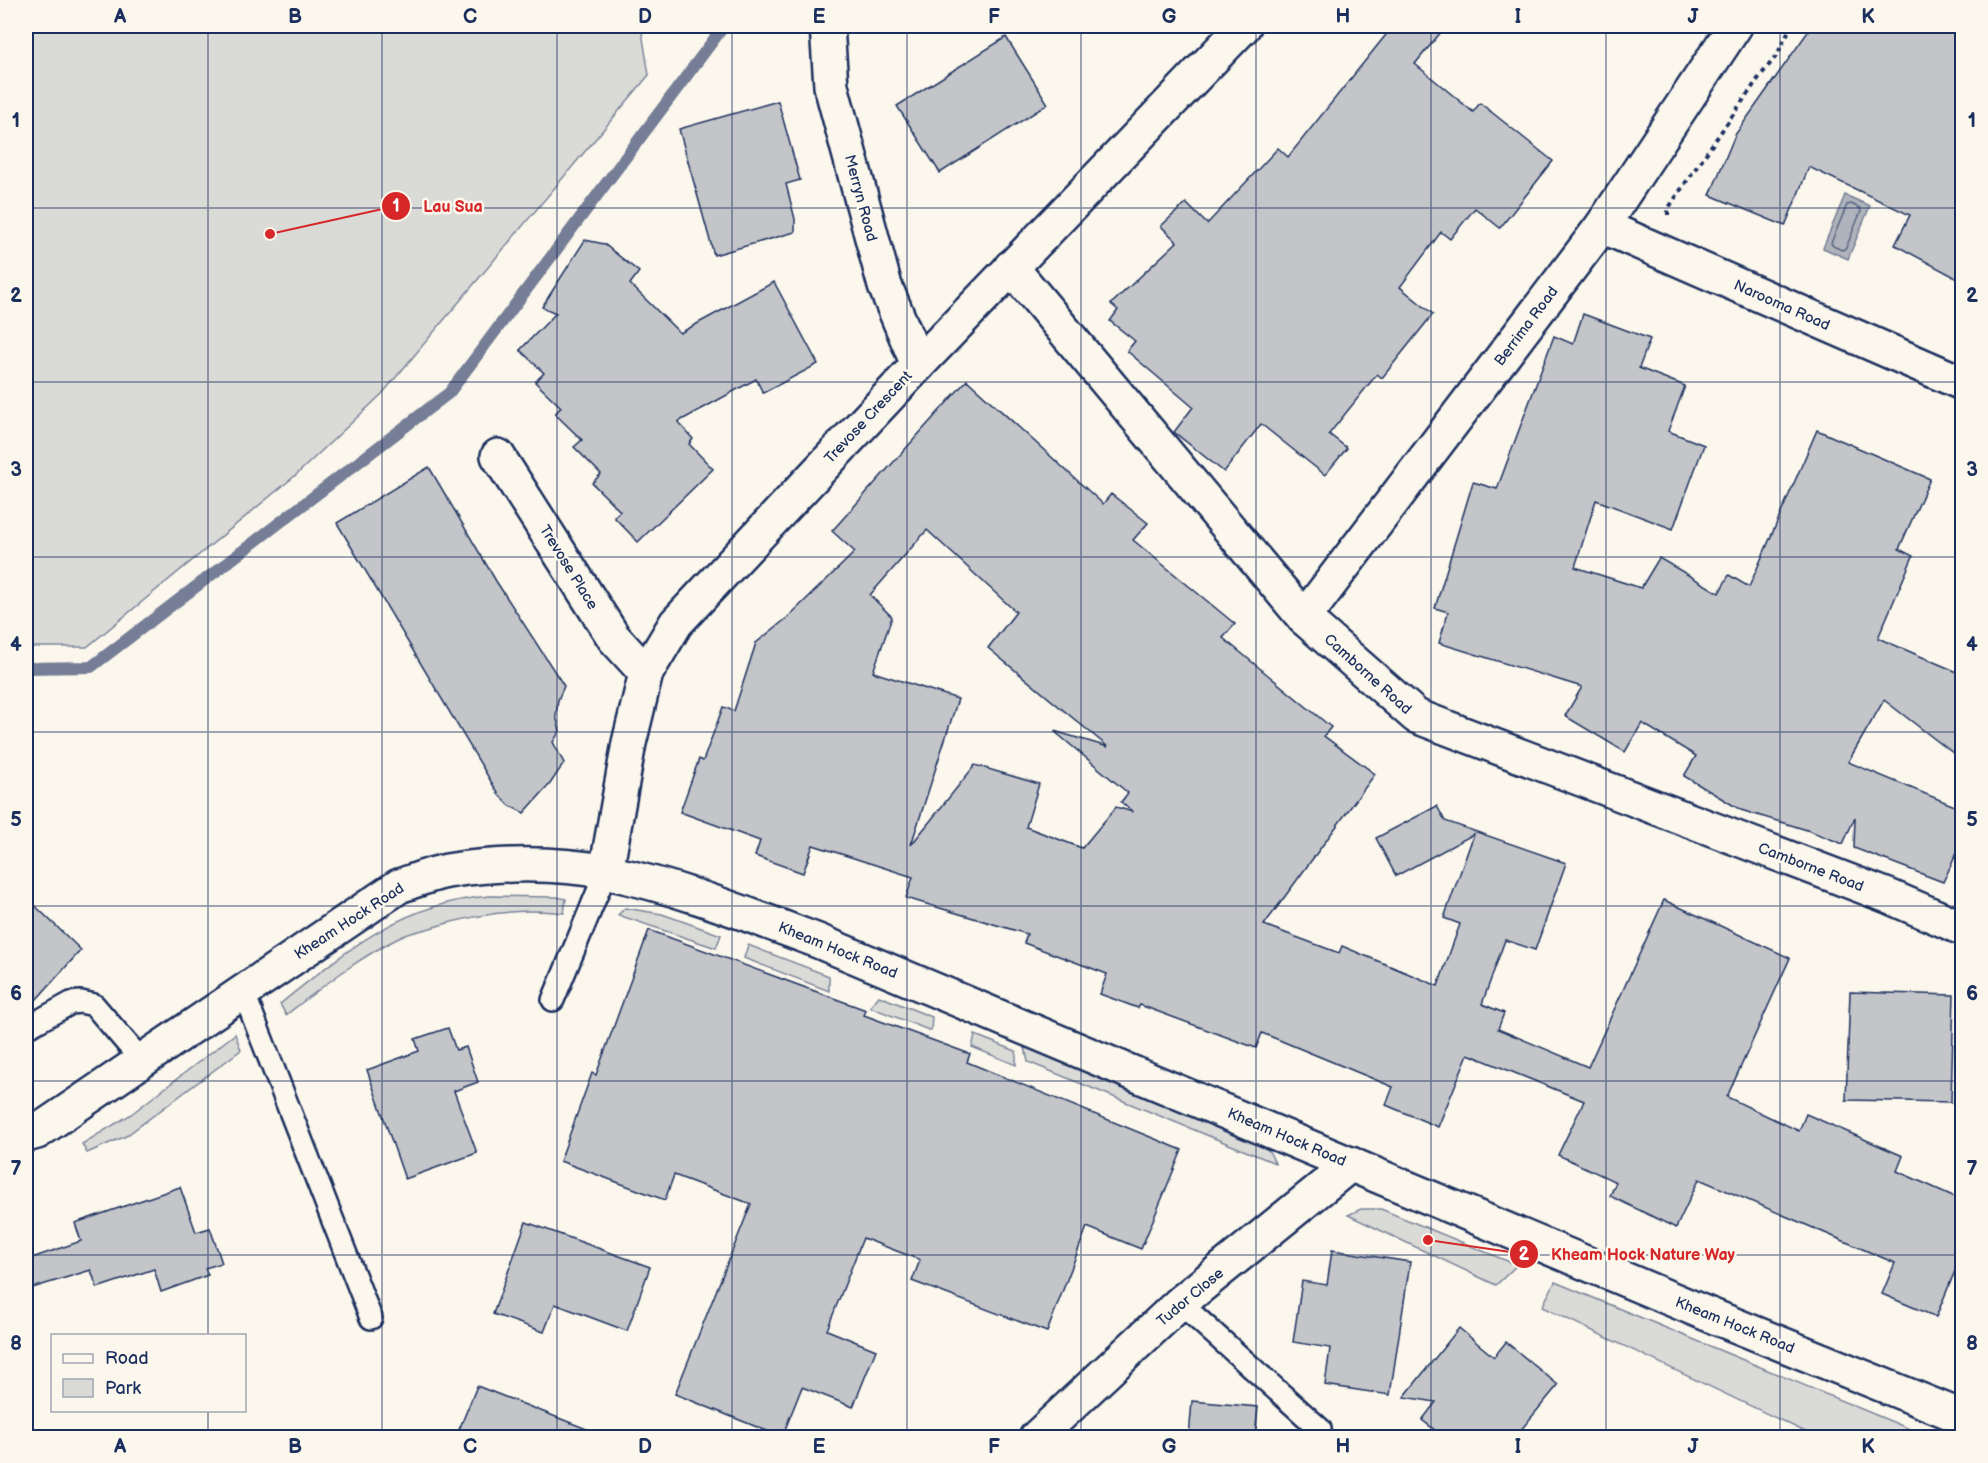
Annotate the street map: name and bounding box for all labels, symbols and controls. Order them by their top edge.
text: A [113,5,127,29]
text: B [288,5,302,29]
text: C [463,5,477,29]
text: D [638,5,652,29]
text: E [813,5,826,29]
text: F [988,5,1000,29]
text: G [1162,5,1177,29]
text: H [1336,5,1350,29]
text: I [1515,5,1521,29]
text: J [1688,5,1700,29]
text: K [1861,5,1875,29]
text: 1 [12,109,20,133]
text: 1 [1968,109,1976,133]
street label: Merryn Road [840,153,881,244]
callout: Lau Sua [381,189,495,223]
text: 1 [392,196,400,217]
text: Lau Sua [423,198,483,217]
street label: Narooma Road [1731,276,1833,335]
street label: Berrima Road [1490,283,1562,370]
text: 2 [10,284,22,308]
text: 2 [1966,284,1978,308]
street label: Trevose Crescent [820,367,917,468]
text: 3 [10,458,22,482]
text: 3 [1966,458,1978,482]
street label: Trevose Place [535,521,602,613]
street label: Camborne Road [1320,630,1416,719]
text: 4 [10,633,22,657]
text: 4 [1966,633,1978,657]
text: 5 [10,808,22,832]
text: 5 [1966,808,1978,832]
street label: Camborne Road [1755,839,1866,896]
street label: Kheam Hock Road [291,879,408,964]
street label: Kheam Hock Road [775,918,900,983]
text: 6 [10,982,22,1006]
text: 6 [1966,982,1978,1006]
street label: Kheam Hock Road [1225,1104,1349,1171]
text: 7 [10,1157,22,1181]
text: 7 [1966,1157,1978,1181]
callout: Kheam Hock Nature Way [1509,1237,1747,1271]
text: 2 [1519,1244,1530,1265]
text: Kheam Hock Nature Way [1551,1246,1736,1265]
street label: Tudor Close [1153,1264,1228,1331]
street label: Kheam Hock Road [1672,1293,1797,1358]
text: 8 [10,1332,22,1356]
text: 8 [1966,1332,1978,1356]
legend [51,1334,246,1412]
text: Road [105,1348,149,1369]
text: Park [105,1378,141,1399]
text: A [113,1435,127,1459]
text: B [288,1435,302,1459]
text: C [463,1435,477,1459]
text: D [638,1435,652,1459]
text: E [813,1435,826,1459]
text: F [988,1435,1000,1459]
text: G [1162,1435,1177,1459]
text: H [1336,1435,1350,1459]
text: I [1515,1435,1521,1459]
text: J [1688,1435,1700,1459]
text: K [1861,1435,1875,1459]

